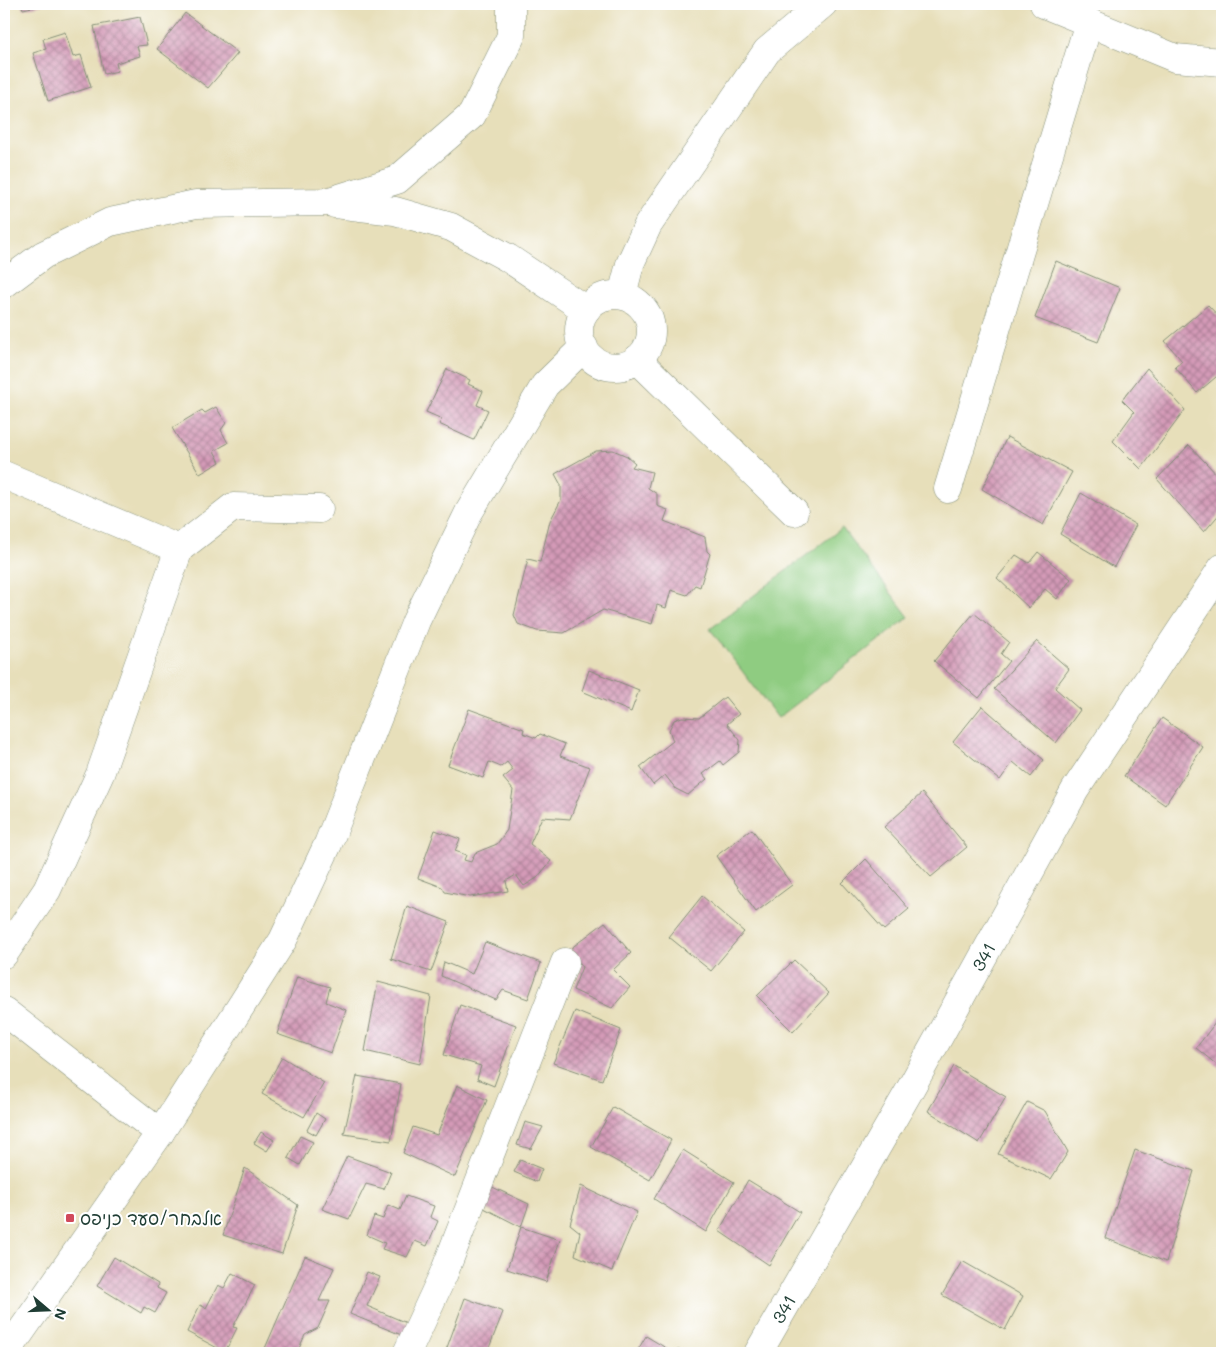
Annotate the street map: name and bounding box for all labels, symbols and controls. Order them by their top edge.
street label: 341 [966,938,1001,975]
place label: אלבחר/סעד כניפס [80,1206,222,1230]
marker: אלבחר/סעד כניפס [64,1212,76,1224]
north arrow [22,1284,72,1334]
street label: 341 [766,1290,801,1327]
text: N [50,1306,71,1323]

